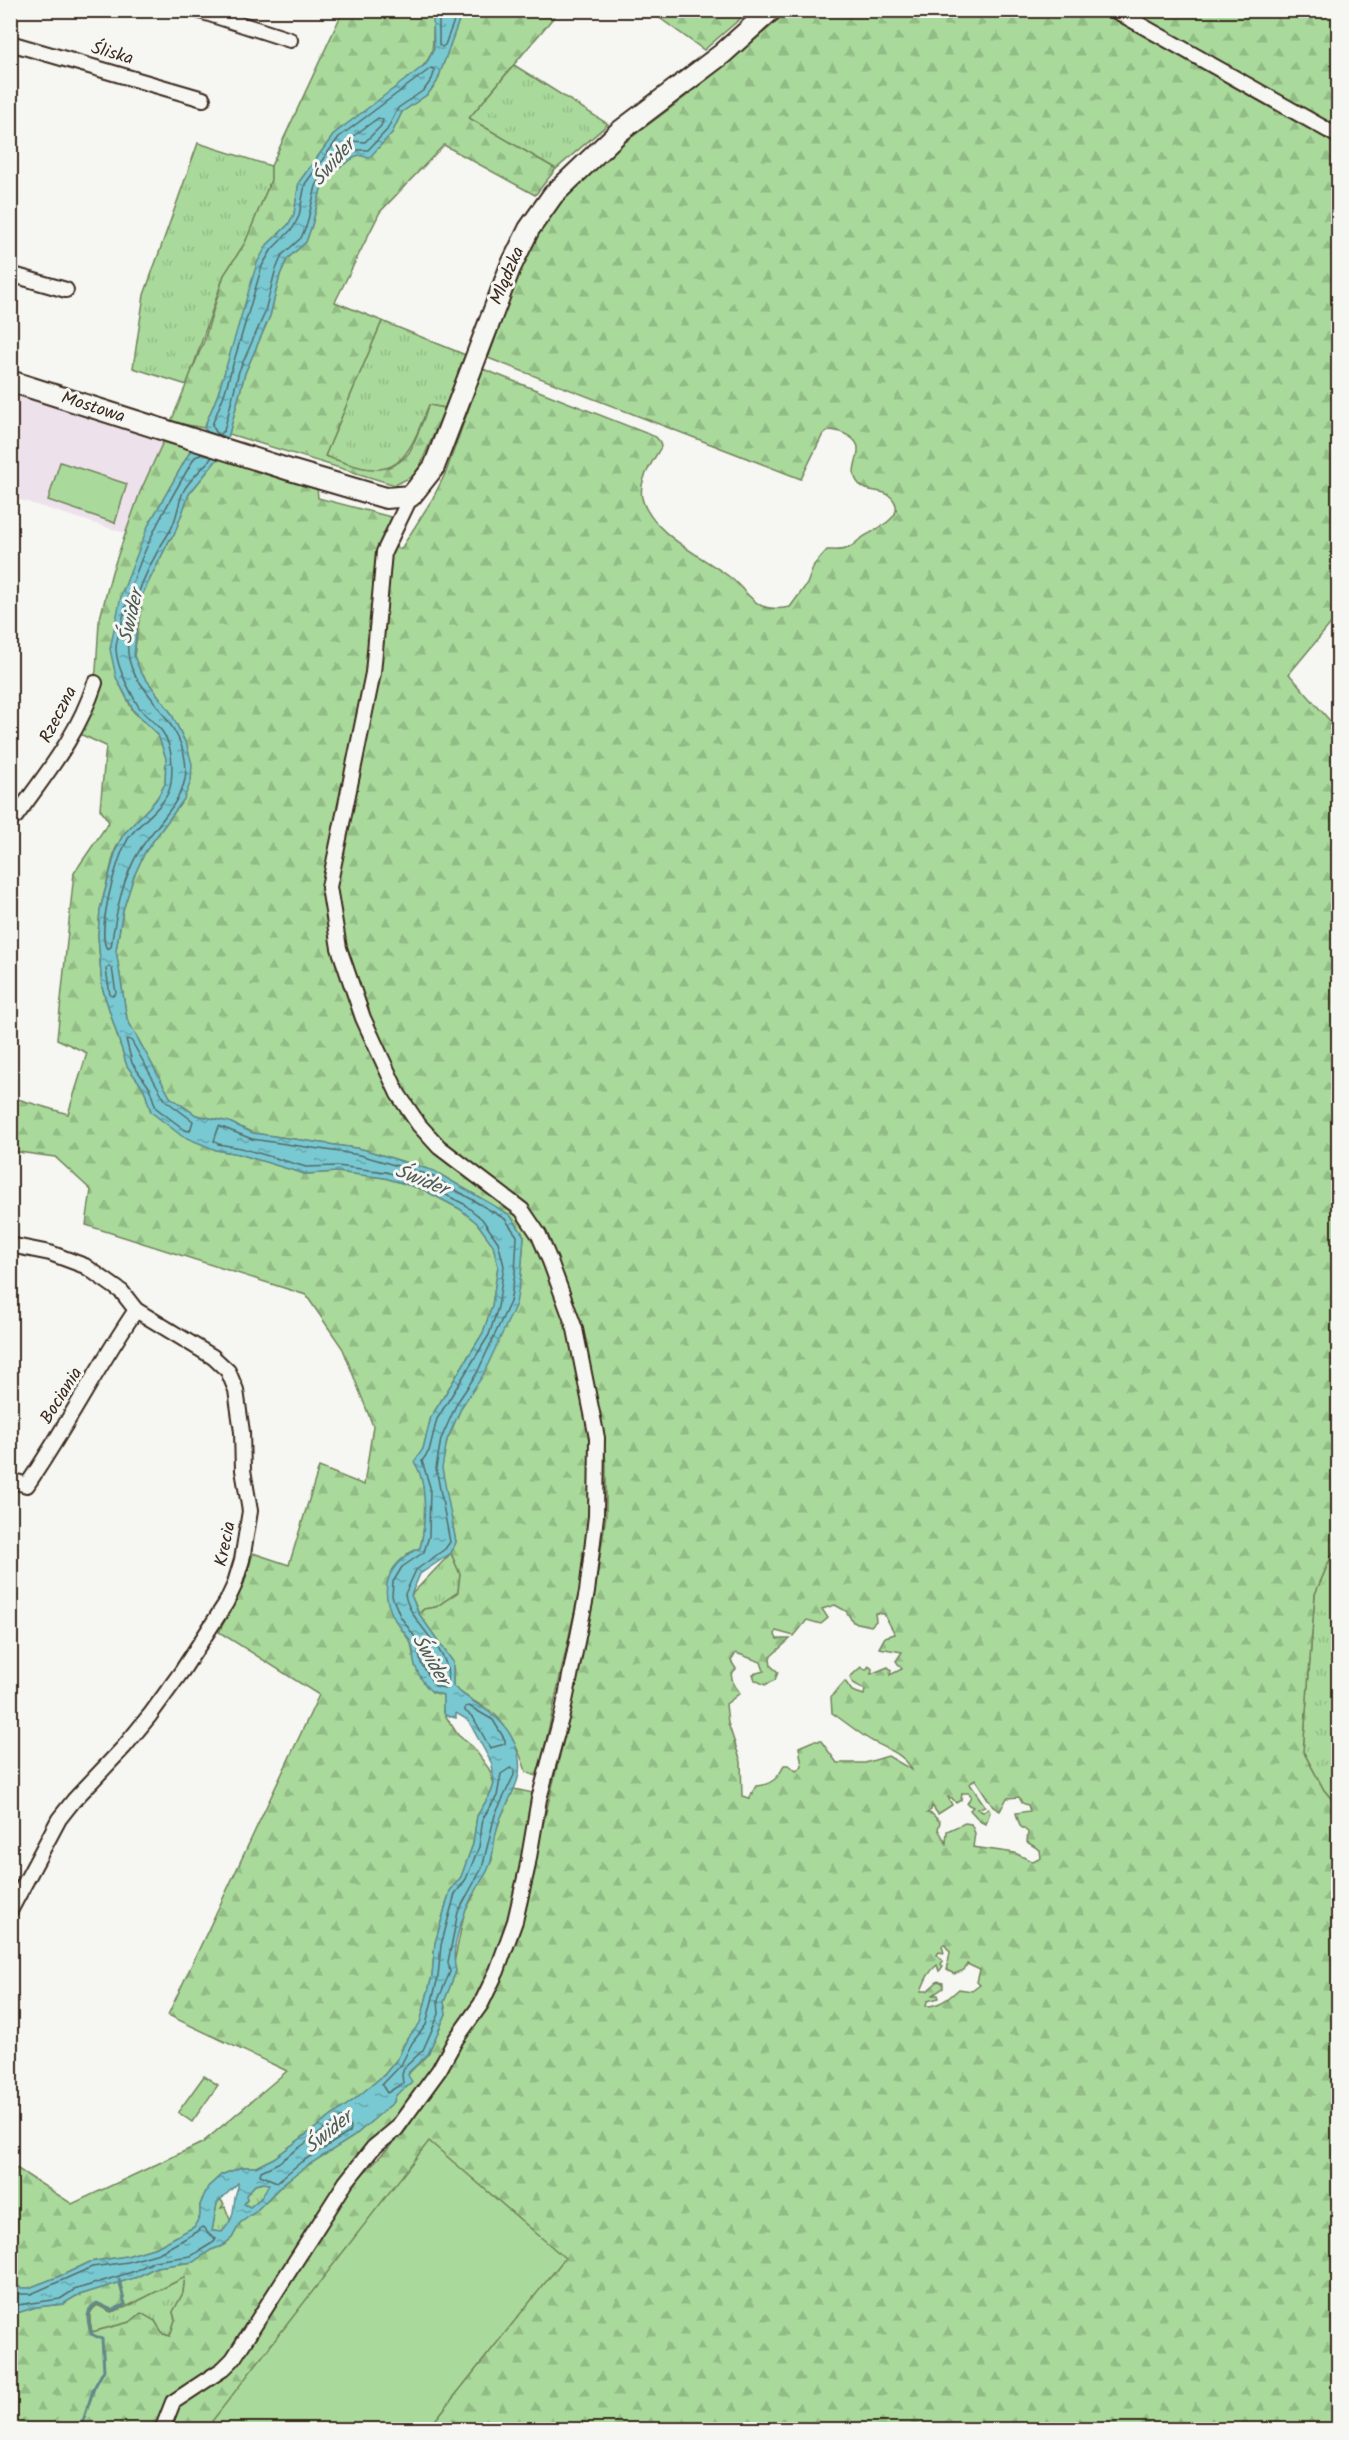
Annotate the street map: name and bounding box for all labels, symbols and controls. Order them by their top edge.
street label: Śliska [87,34,137,74]
water label: Świder [304,129,367,194]
street label: Mlądzka [483,242,533,310]
street label: Mostowa [57,384,129,432]
water label: Świder [110,583,155,647]
street label: Rzeczna [32,681,86,749]
water label: Świder [390,1156,456,1208]
street label: Bociania [33,1362,91,1430]
street label: Krecia [207,1519,245,1569]
water label: Świder [403,1628,460,1695]
water label: Świder [298,2101,364,2163]

